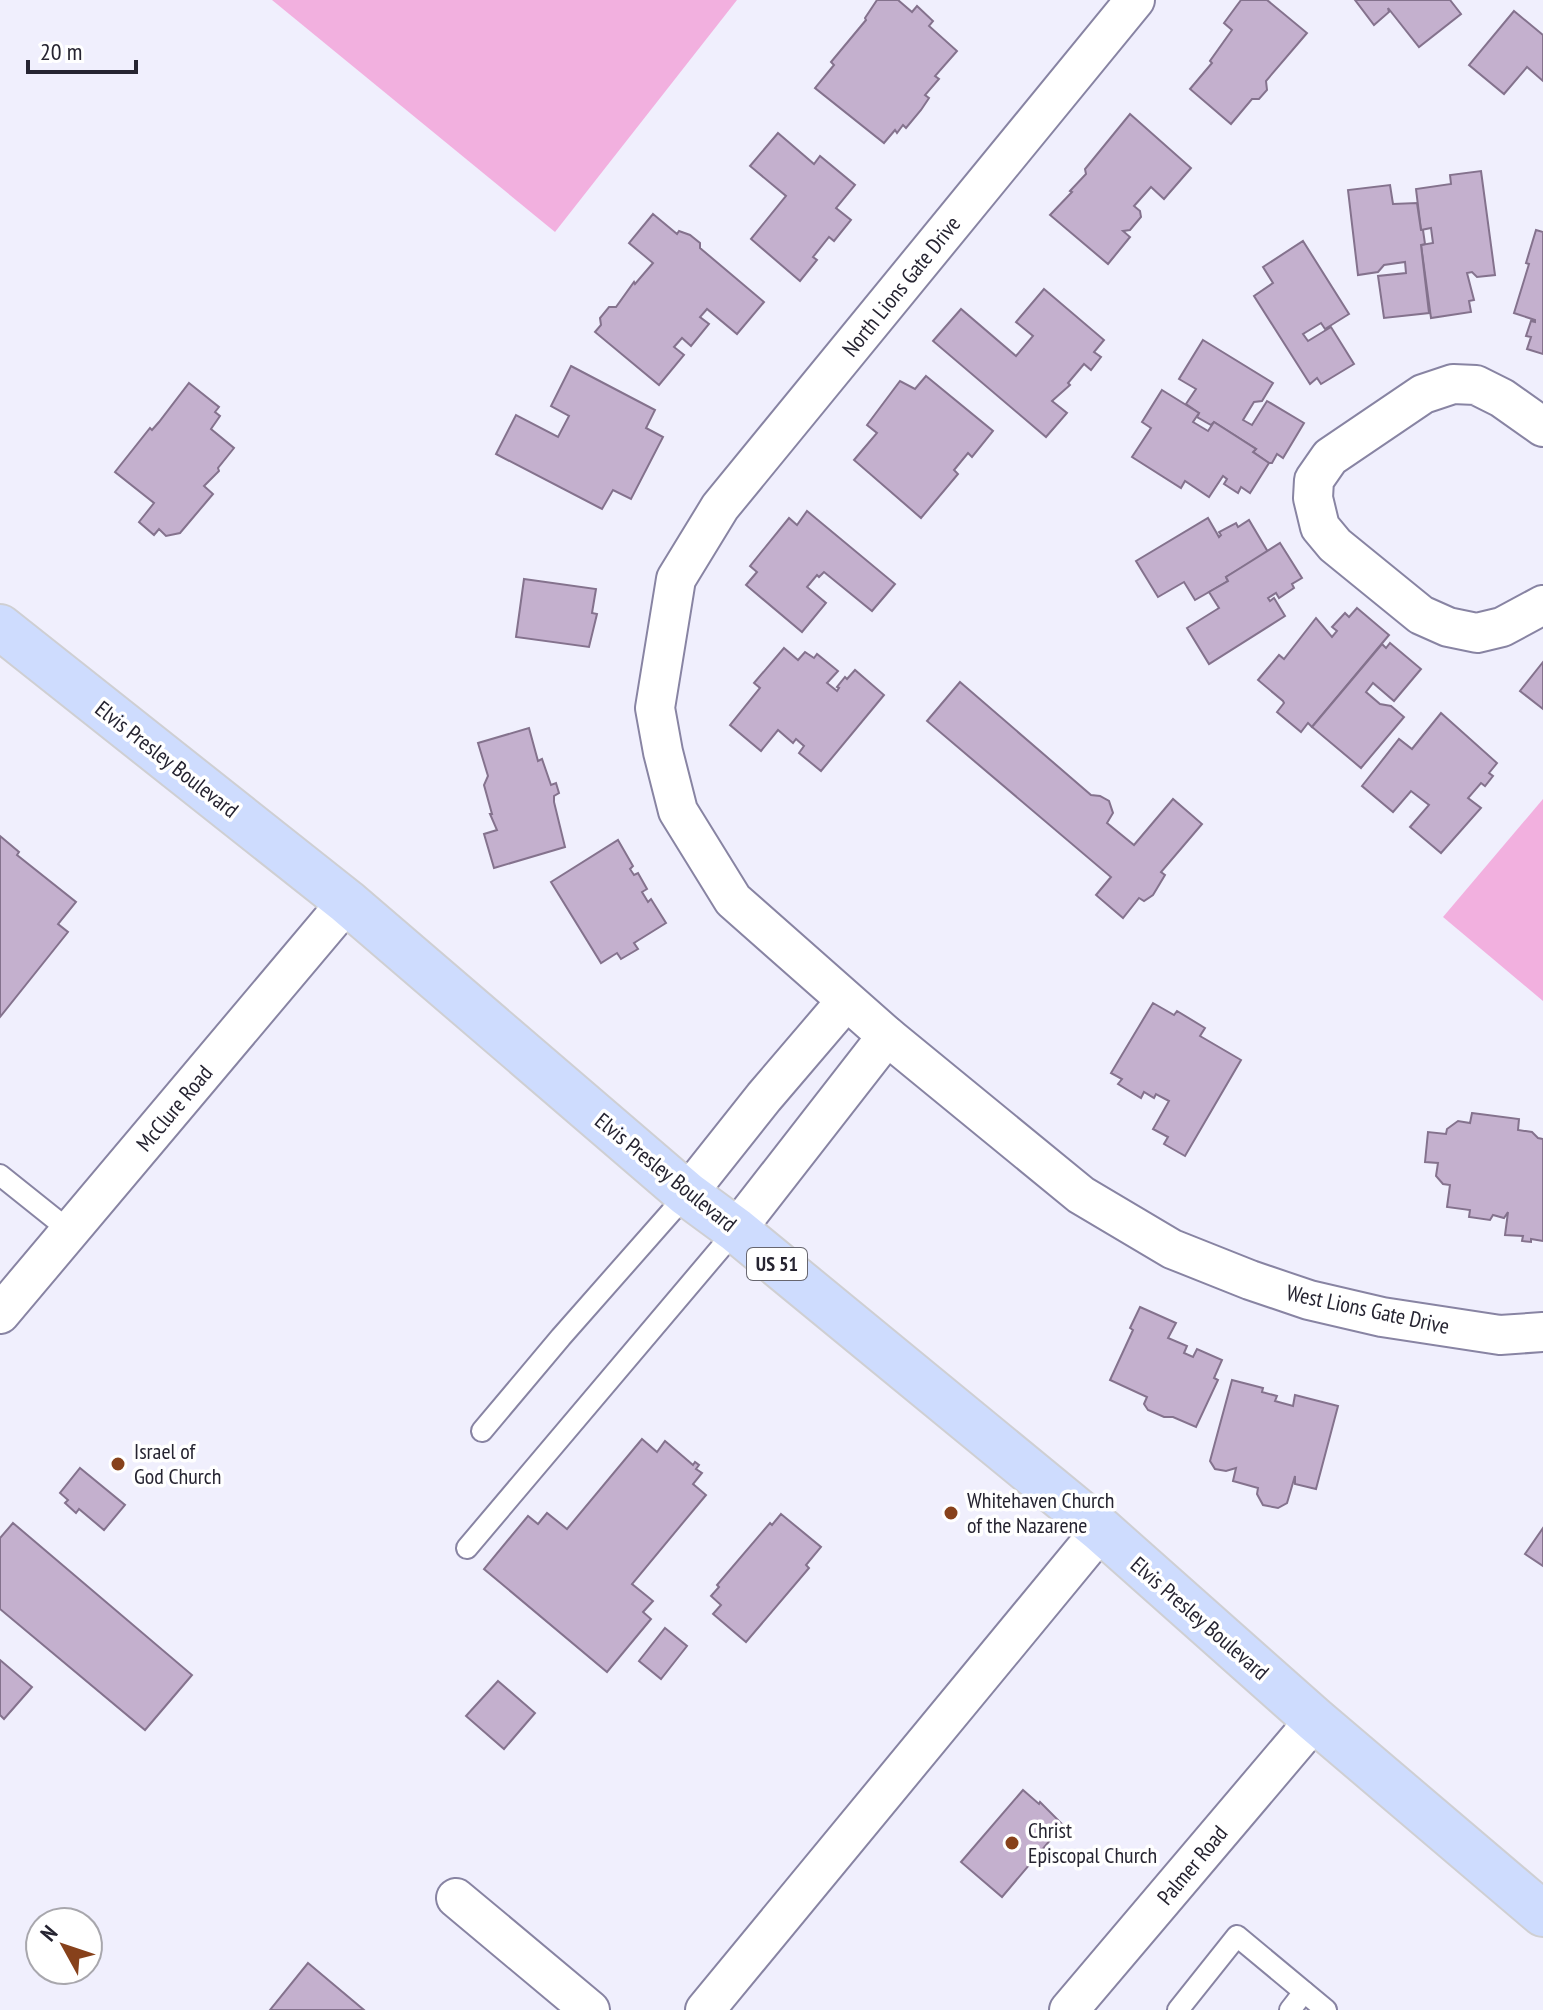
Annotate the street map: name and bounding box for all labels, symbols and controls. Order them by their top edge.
scale bar [28,24,136,74]
text: 20 m [40,36,82,67]
street label: North Lions Gate Drive [836,210,966,362]
street label: Elvis Presley Boulevard [90,694,244,824]
street label: McClure Road [130,1059,218,1157]
street label: Elvis Presley Boulevard [590,1106,742,1238]
road number: US 51 [747,1248,807,1280]
street label: West Lions Gate Drive [1284,1278,1452,1340]
place label: Israel of God Church [134,1437,221,1490]
marker: Israel of God Church [109,1455,127,1473]
place label: Whitehaven Church of the Nazarene [967,1486,1114,1539]
marker: Whitehaven Church of the Nazarene [942,1504,960,1522]
street label: Elvis Presley Boulevard [1125,1550,1275,1686]
place label: Christ Episcopal Church [1028,1816,1157,1869]
street label: Palmer Road [1151,1820,1233,1910]
marker: Christ Episcopal Church [1003,1834,1021,1852]
north arrow [24,1906,104,1986]
text: N [34,1920,63,1947]

